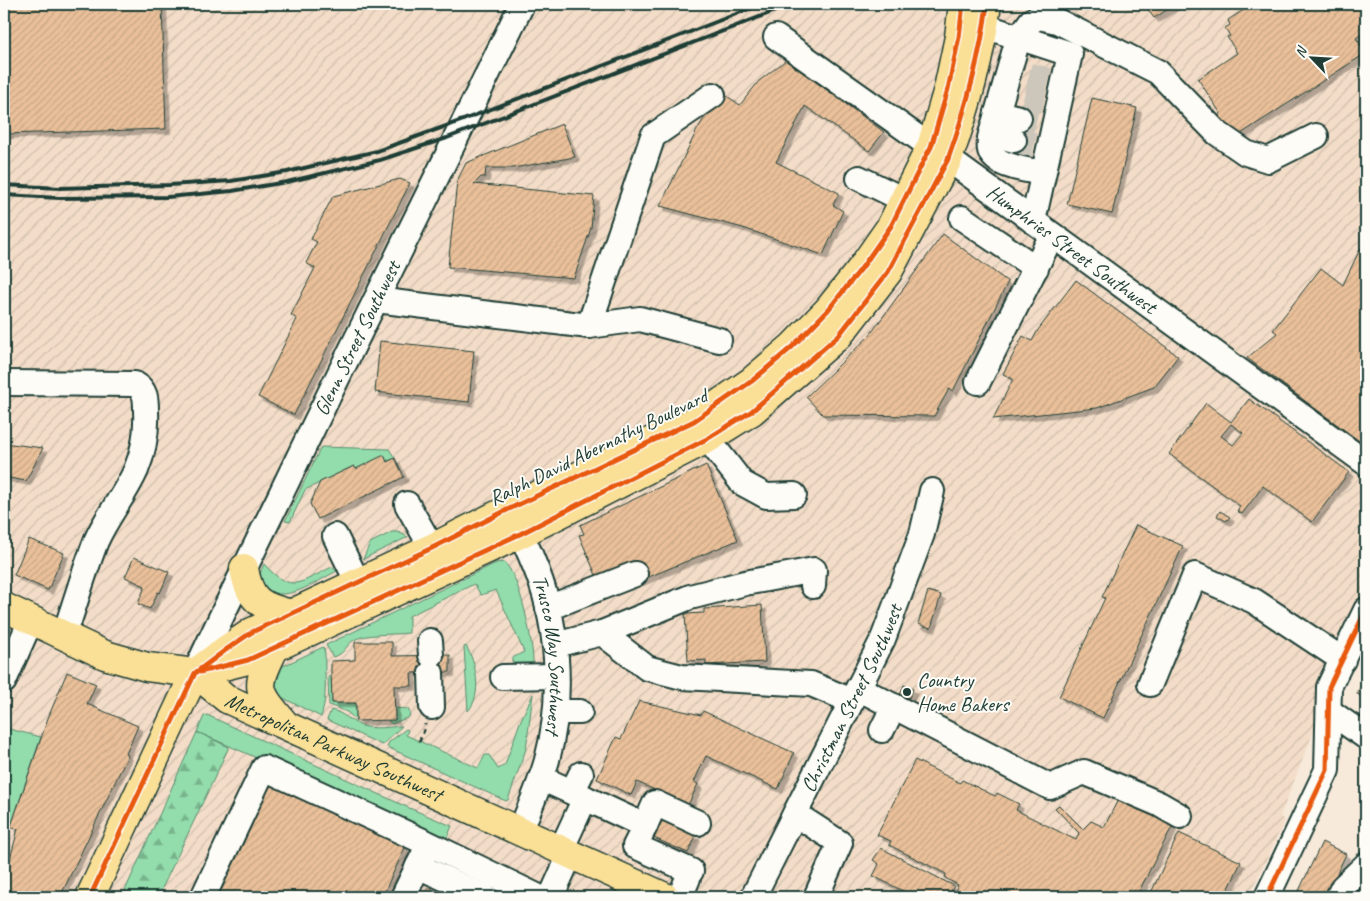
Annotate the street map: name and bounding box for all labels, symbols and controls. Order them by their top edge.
north arrow [1288,32,1338,82]
text: N [1291,43,1311,60]
street label: Humphries Street Southwest [982,179,1164,321]
street label: Glenn Street Southwest [308,255,407,420]
street label: Ralph David Abernathy Boulevard [485,382,714,511]
street label: Trusco Way Southwest [526,571,570,739]
street label: Christman Street Southwest [795,599,908,796]
place label: Country Home Bakers [917,667,1010,717]
marker: Country Home Bakers [901,686,913,698]
street label: Metropolitan Parkway Southwest [221,687,449,809]

